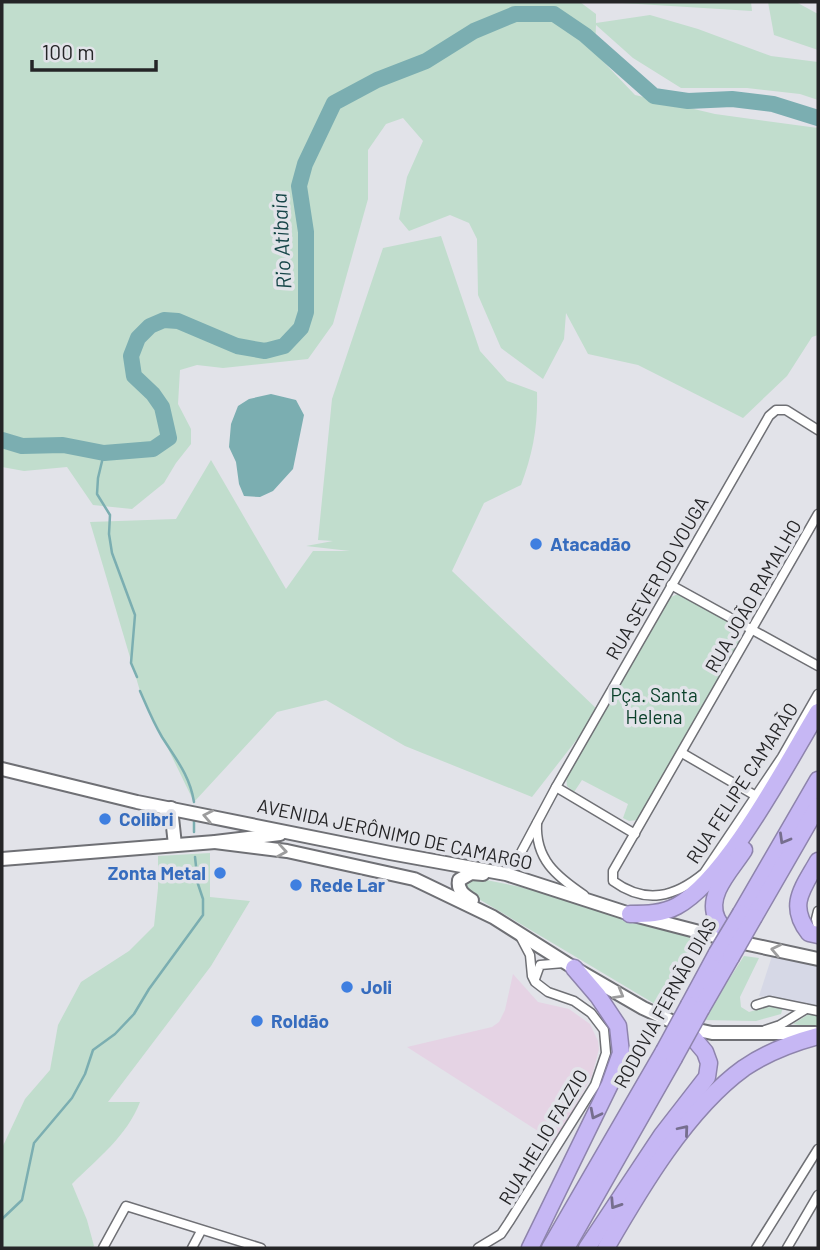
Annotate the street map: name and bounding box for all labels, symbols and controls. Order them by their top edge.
scale bar [32,28,156,72]
text: 100 m [42,39,95,64]
water label: Rio Atibaia [266,192,296,290]
street label: RUA SEVER DO VOUGA [600,492,713,664]
street label: RUA JOÃO RAMALHO [699,515,806,676]
place label: Atacadão [550,532,631,555]
marker: Atacadão [528,536,544,552]
park label: Pça. Santa Helena [610,683,698,728]
street label: RUA FELIPE CAMARÃO [681,698,802,868]
street label: AVENIDA JERÔNIMO DE CAMARGO [255,793,535,874]
place label: Colibri [119,807,173,830]
one-way arrow [202,809,214,824]
marker: Colibri [97,811,113,827]
one-way arrow [779,831,792,844]
one-way arrow [276,843,288,858]
place label: Zonta Metal [108,861,206,884]
marker: Zonta Metal [212,865,228,881]
place label: Rede Lar [310,873,386,896]
marker: Rede Lar [288,877,304,893]
street label: RODOVIA FERNÃO DIAS [608,914,721,1092]
one-way arrow [770,943,782,958]
place label: Joli [361,975,392,998]
marker: Joli [339,979,355,995]
one-way arrow [612,986,624,999]
place label: Roldão [271,1009,329,1032]
marker: Roldão [249,1013,265,1029]
street label: RUA HELIO FAZZIO [493,1065,592,1209]
one-way arrow [589,1107,603,1119]
one-way arrow [676,1126,688,1139]
one-way arrow [611,1196,624,1209]

